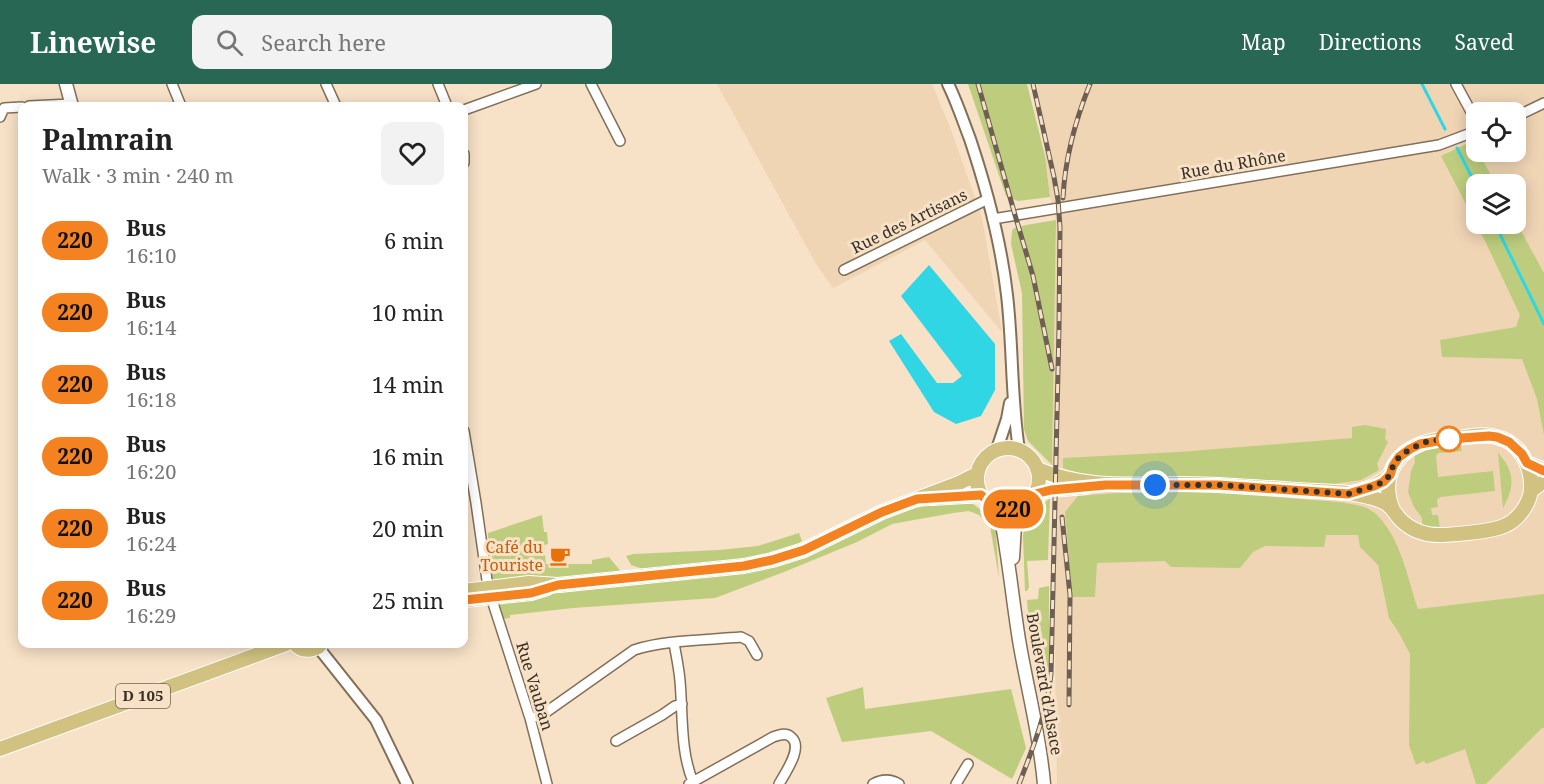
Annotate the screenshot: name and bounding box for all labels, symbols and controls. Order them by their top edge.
search box [192,15,612,69]
text: Linewise [30,23,156,61]
icon: search [213,26,246,59]
text: Search here [261,27,386,57]
text: Map [1241,28,1286,56]
text: Directions [1319,28,1421,56]
text: Saved [1454,28,1514,56]
map controls [1466,102,1526,234]
button: locate [1466,102,1526,162]
text: Palmrain [42,120,174,158]
button: heart [381,122,444,185]
street label: Rue du Rhône [1179,144,1287,184]
text: Walk · 3 min · 240 m [42,162,234,189]
button: layers [1466,174,1526,234]
street label: Rue des Artisans [847,183,971,259]
text: Bus [126,212,166,242]
text: 6 min [384,225,444,255]
text: 220 [57,226,93,254]
text: 16:10 [126,242,176,269]
text: Bus [126,284,166,314]
text: 10 min [372,297,444,327]
text: 220 [57,298,93,326]
text: 16:14 [126,314,176,341]
text: Bus [126,356,166,386]
text: 14 min [372,369,444,399]
text: 220 [57,370,93,398]
text: 16:18 [126,386,176,413]
unlabelled marker [1436,426,1462,452]
text: Bus [126,428,166,458]
text: 16 min [372,441,444,471]
text: 220 [57,442,93,470]
text: 16:20 [126,458,176,485]
your location [1140,470,1170,500]
line badge: 220 [978,490,1048,528]
text: 220 [995,495,1031,523]
text: Bus [126,500,166,530]
text: 20 min [372,513,444,543]
text: 220 [57,514,93,542]
text: 16:24 [126,530,176,557]
place label: Café du Touriste [481,536,543,576]
cafe icon: Café du Touriste [548,544,572,568]
text: Bus [126,572,166,602]
text: 25 min [372,585,444,615]
text: 220 [57,586,93,614]
text: 16:29 [126,602,176,629]
street label: Boulevard d'Alsace [1022,611,1068,757]
street label: Rue Vauban [511,639,559,733]
road number: D 105 [116,684,170,708]

